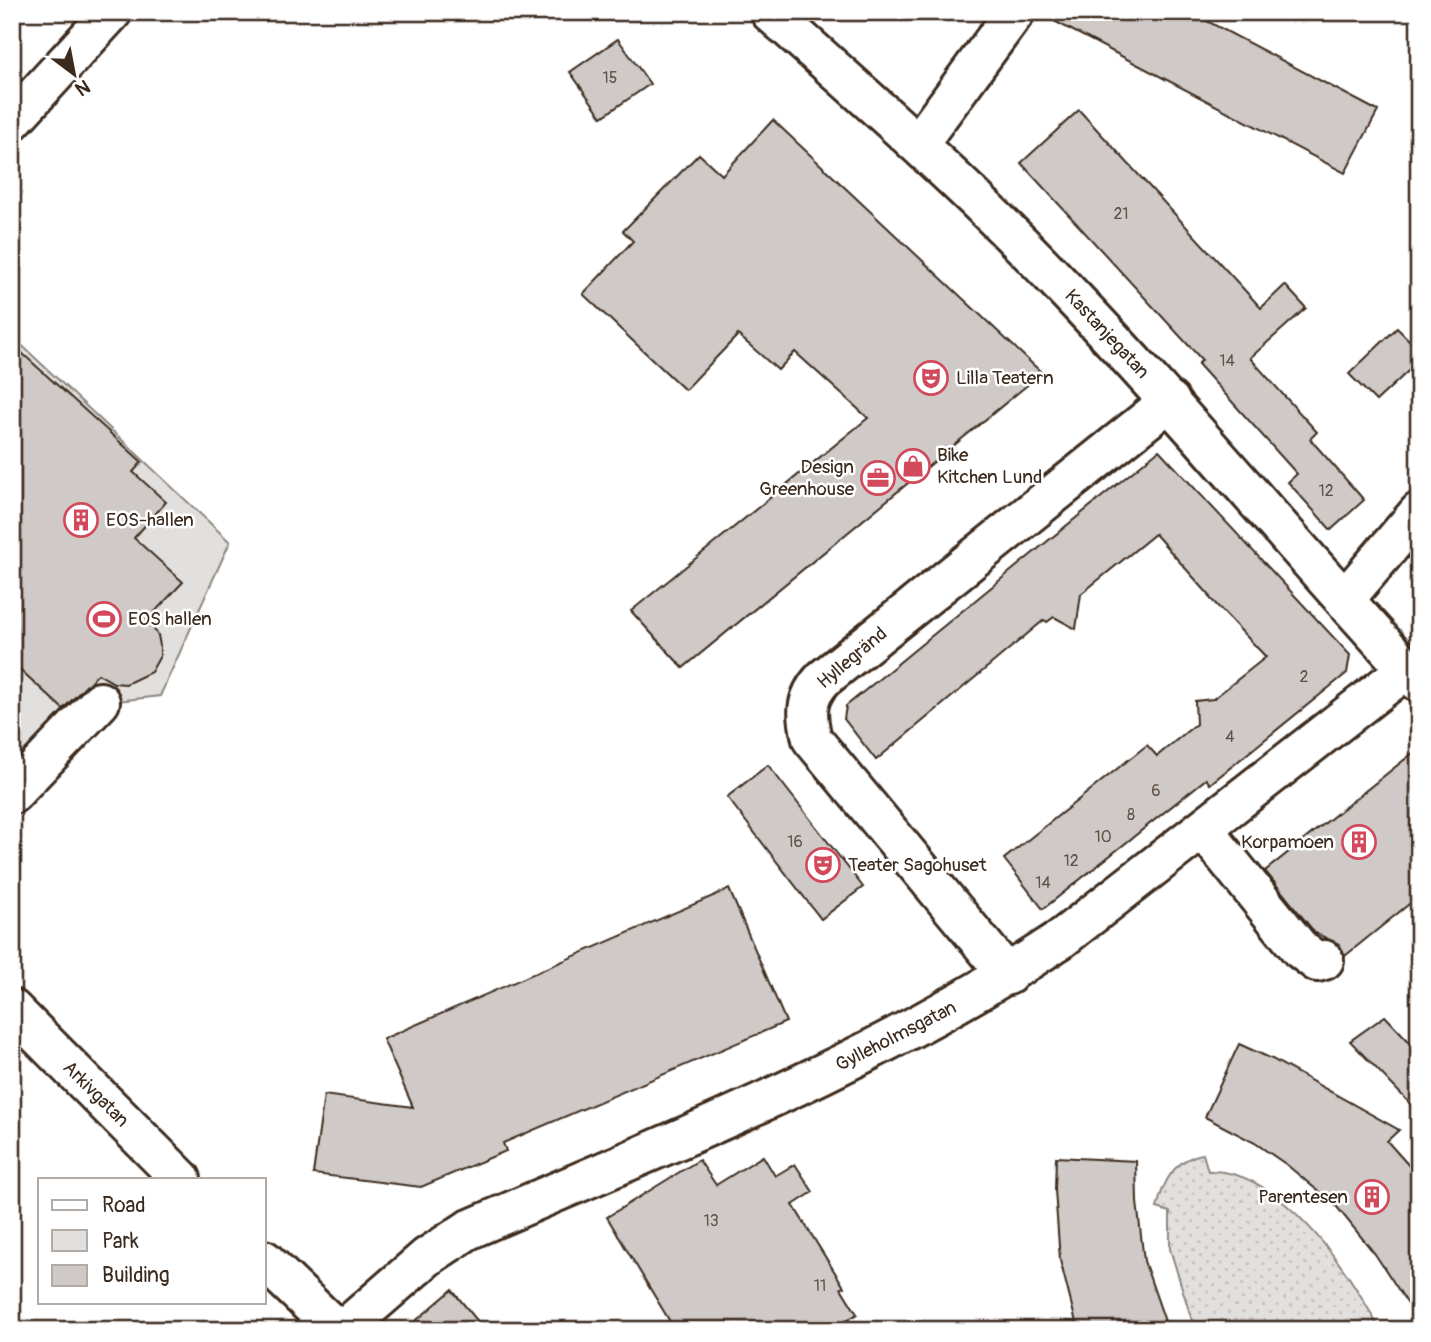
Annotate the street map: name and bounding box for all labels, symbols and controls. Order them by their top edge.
north arrow [38,38,108,108]
house number: 15 [603,68,617,88]
text: N [71,74,94,101]
house number: 21 [1113,204,1129,224]
street label: Kastanjegatan [1059,284,1155,384]
house number: 14 [1219,351,1235,371]
theatre icon: Lilla Teatern [912,359,950,397]
place label: Lilla Teatern [956,366,1054,390]
place label: Bike Kitchen Lund [937,443,1042,489]
shop icon: Bike Kitchen Lund [894,447,932,485]
place label: Design Greenhouse [759,455,855,501]
office icon: Design Greenhouse [859,459,897,497]
house number: 12 [1318,481,1334,501]
building icon: EOS-hallen [62,501,100,539]
place label: EOS-hallen [106,508,194,532]
sports icon: EOS hallen [85,600,123,638]
place label: EOS hallen [128,607,212,631]
street label: Hyllegränd [812,622,892,694]
house number: 2 [1300,667,1309,687]
house number: 4 [1225,727,1235,747]
house number: 6 [1151,781,1161,801]
house number: 8 [1127,805,1135,825]
building icon: Korpamoen [1340,823,1378,861]
house number: 10 [1094,827,1112,847]
place label: Korpamoen [1241,830,1334,854]
house number: 16 [787,832,803,852]
theatre icon: Teater Sagohuset [804,846,842,884]
house number: 12 [1063,851,1079,871]
place label: Teater Sagohuset [848,853,987,877]
house number: 14 [1035,873,1051,893]
street label: Gylleholmsgatan [832,995,960,1077]
street label: Arkivgatan [58,1056,134,1132]
legend [38,1178,266,1304]
building icon: Parentesen [1353,1178,1391,1216]
place label: Parentesen [1258,1185,1348,1209]
text: Road [102,1192,146,1219]
house number: 13 [703,1211,719,1231]
text: Park [102,1228,139,1255]
text: Building [102,1262,169,1289]
house number: 11 [814,1276,826,1296]

